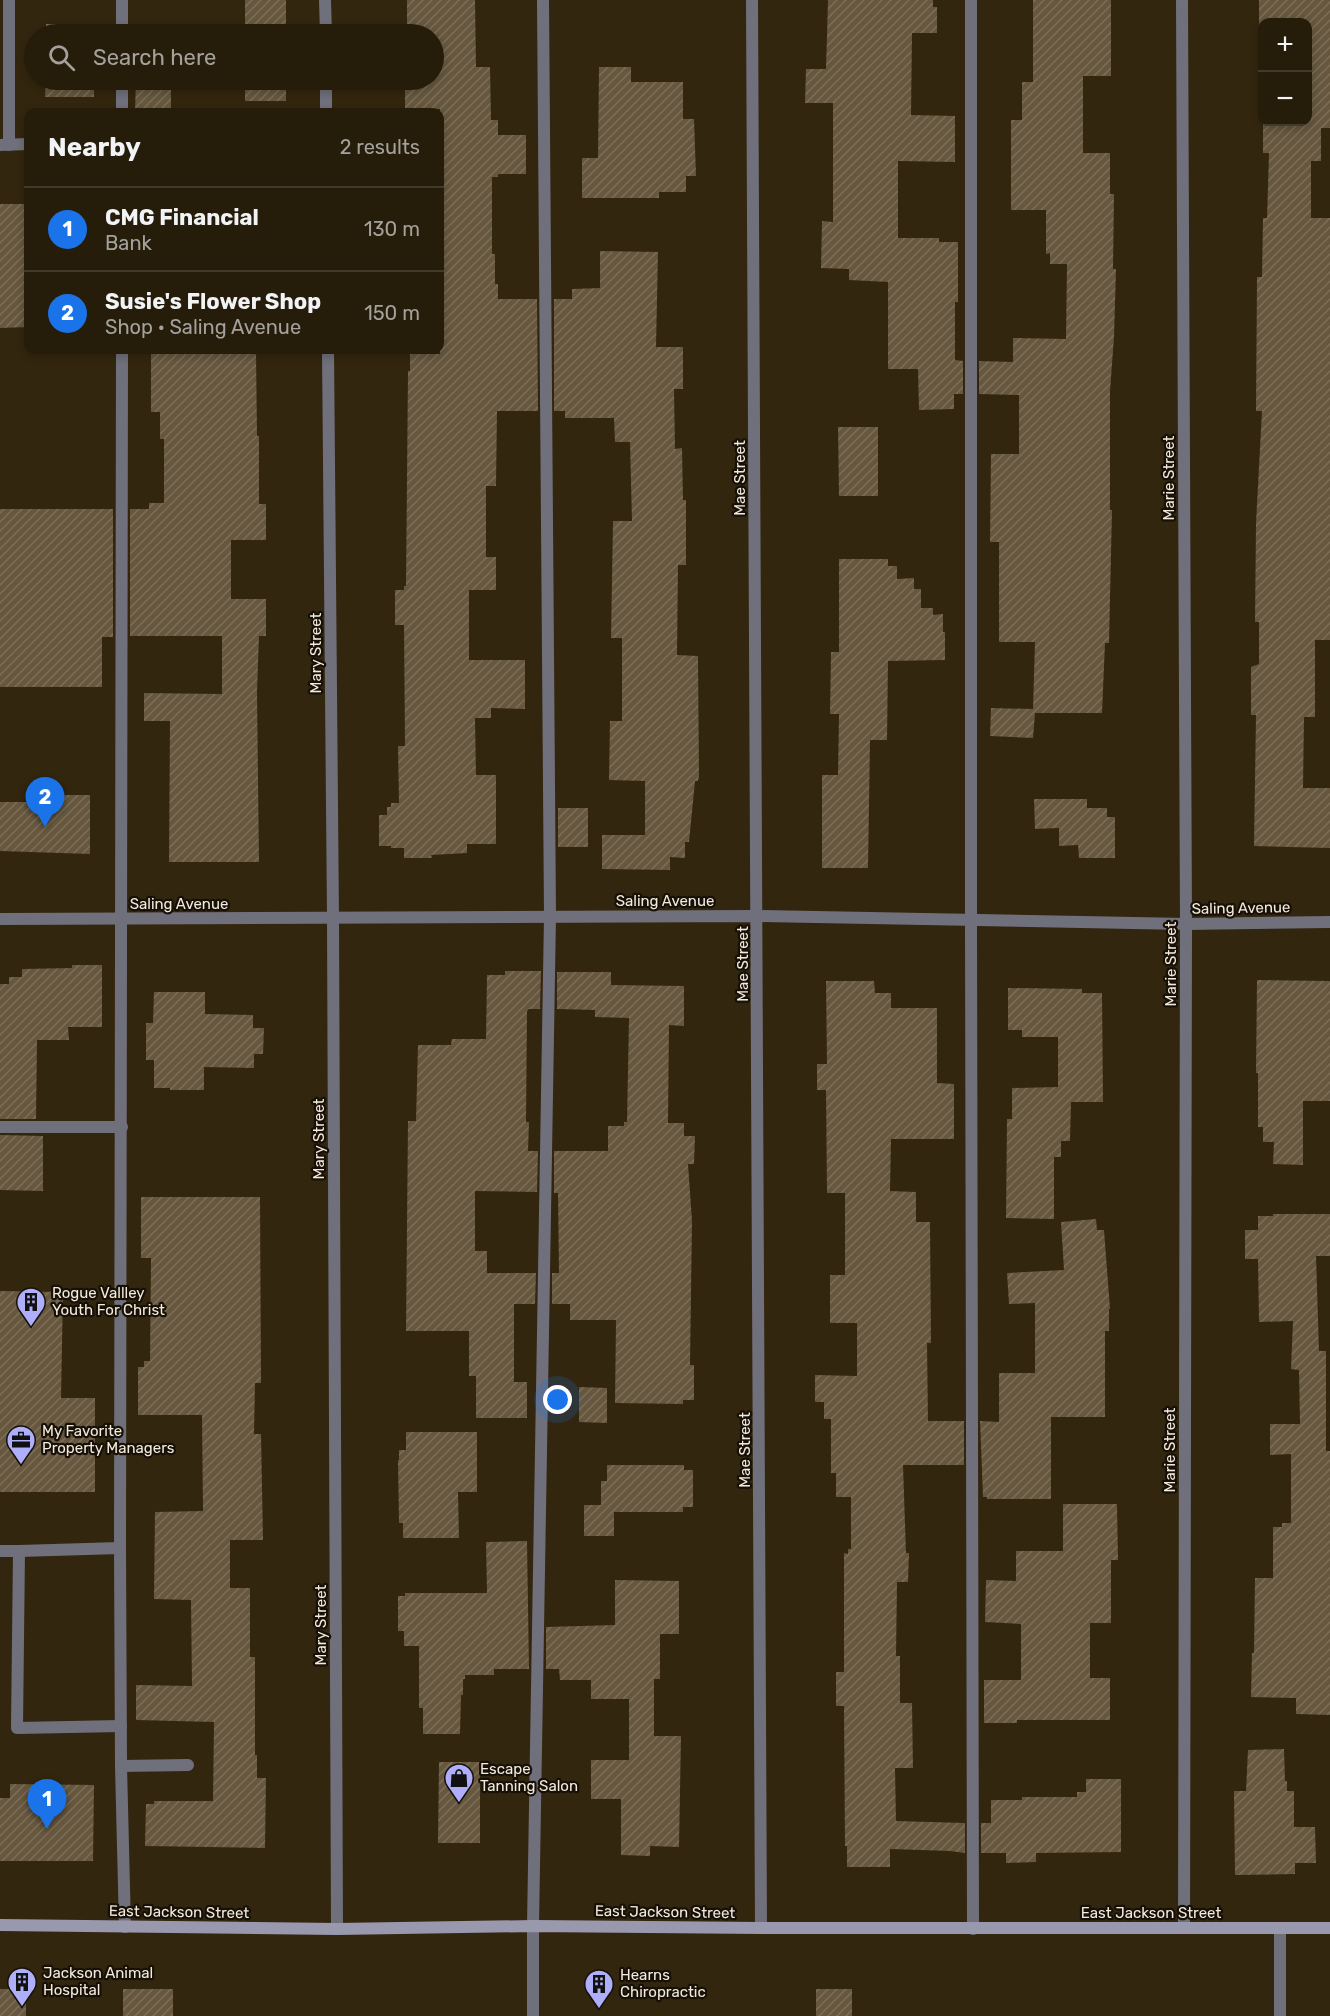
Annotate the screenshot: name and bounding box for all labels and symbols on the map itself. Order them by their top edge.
street label: Marie Street [1160,435,1178,520]
street label: Mae Street [731,440,749,516]
street label: Mary Street [307,612,325,693]
pin: 2 [26,778,64,827]
street label: Saling Avenue [616,892,714,910]
street label: Saling Avenue [130,895,228,913]
street label: Saling Avenue [1191,898,1291,918]
street label: Marie Street [1162,921,1180,1006]
street label: Mae Street [734,926,752,1002]
street label: Mary Street [310,1098,328,1179]
place label: Rogue Vallley Youth For Christ [52,1284,165,1319]
building icon: Rogue Vallley Youth For Christ [15,1286,47,1328]
your location [543,1385,572,1414]
street label: Marie Street [1161,1407,1179,1492]
street label: Mae Street [736,1412,754,1488]
place label: My Favorite Property Managers [42,1422,175,1457]
office icon: My Favorite Property Managers [5,1424,37,1466]
street label: Mary Street [312,1584,330,1665]
place label: Escape Tanning Salon [480,1760,578,1795]
shop icon: Escape Tanning Salon [443,1762,475,1804]
pin: 1 [28,1780,66,1829]
street label: East Jackson Street [109,1902,250,1922]
street label: East Jackson Street [595,1902,736,1922]
street label: East Jackson Street [1081,1904,1221,1922]
place label: Jackson Animal Hospital [43,1964,153,1999]
building icon: Jackson Animal Hospital [6,1966,38,2008]
place label: Hearns Chiropractic [620,1966,706,2001]
building icon: Hearns Chiropractic [583,1968,615,2010]

